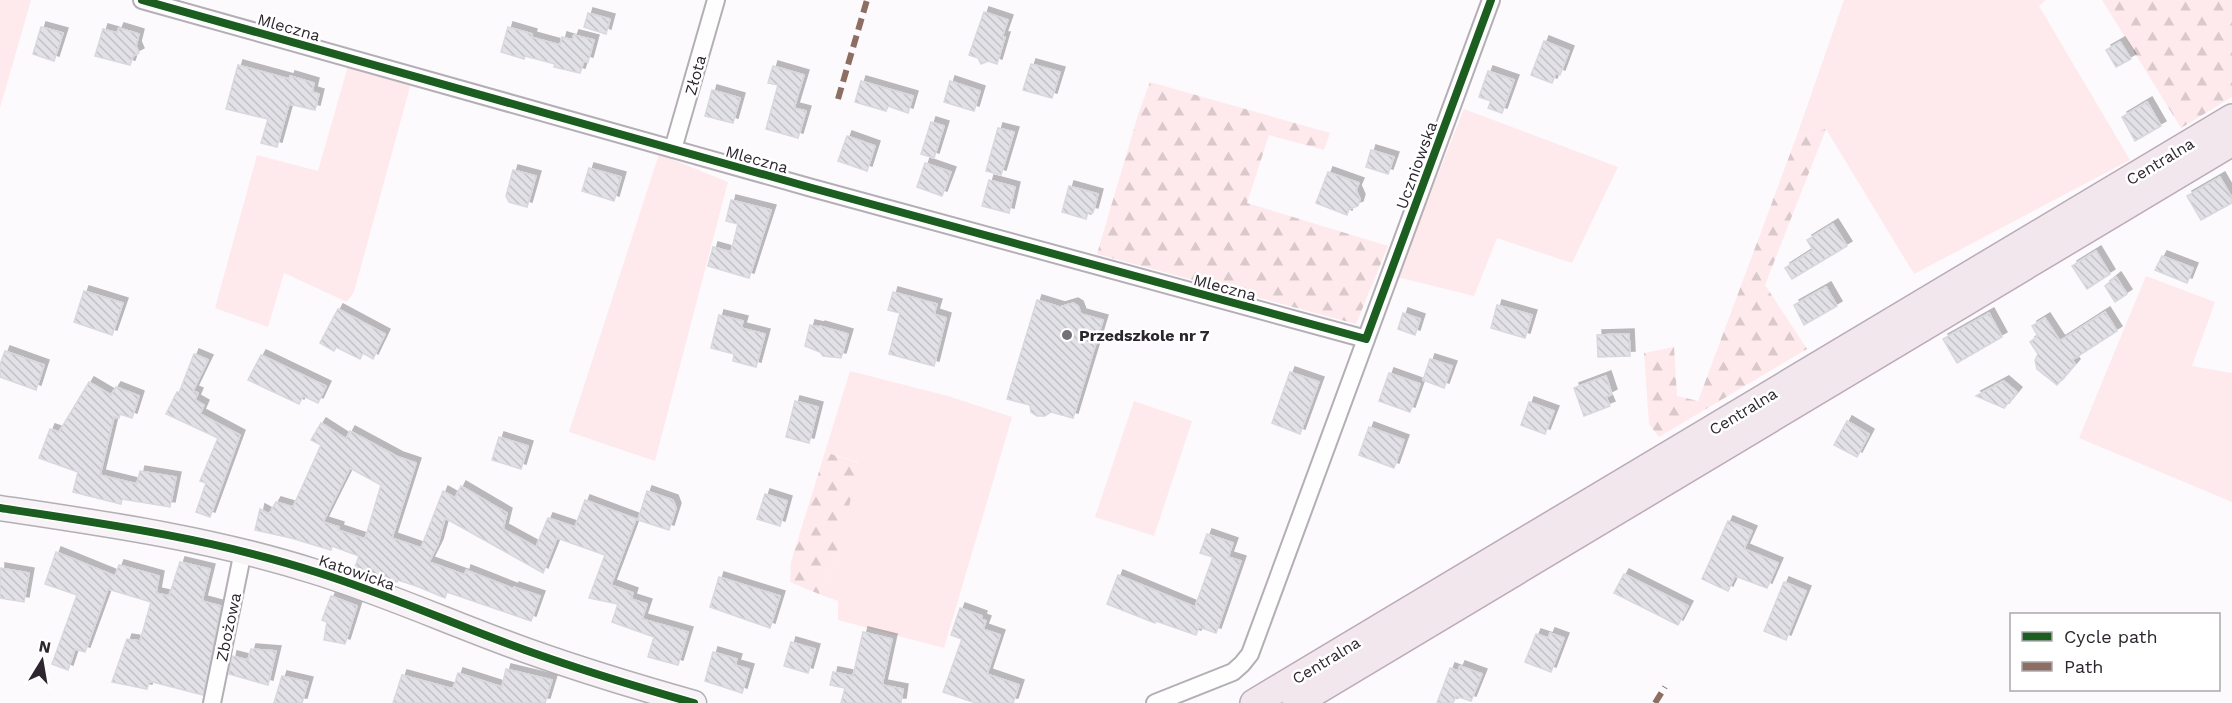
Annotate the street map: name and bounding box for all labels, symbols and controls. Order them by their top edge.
street label: Mleczna [255,10,322,45]
street label: Złota [681,53,710,97]
street label: Uczniowska [1392,119,1441,212]
street label: Centralna [2123,134,2198,189]
street label: Mleczna [723,142,790,177]
street label: Mleczna [1191,270,1258,305]
place label: Przedszkole nr 7 [1079,326,1210,345]
marker: Przedszkole nr 7 [1060,328,1074,342]
street label: Centralna [1706,384,1781,439]
street label: Katowicka [316,551,398,594]
street label: Zbożowa [212,591,245,663]
legend [2010,613,2220,691]
text: Cycle path [2064,626,2158,647]
north arrow [12,631,72,691]
street label: Centralna [1289,633,1364,688]
text: N [37,636,52,657]
text: Path [2064,656,2104,677]

